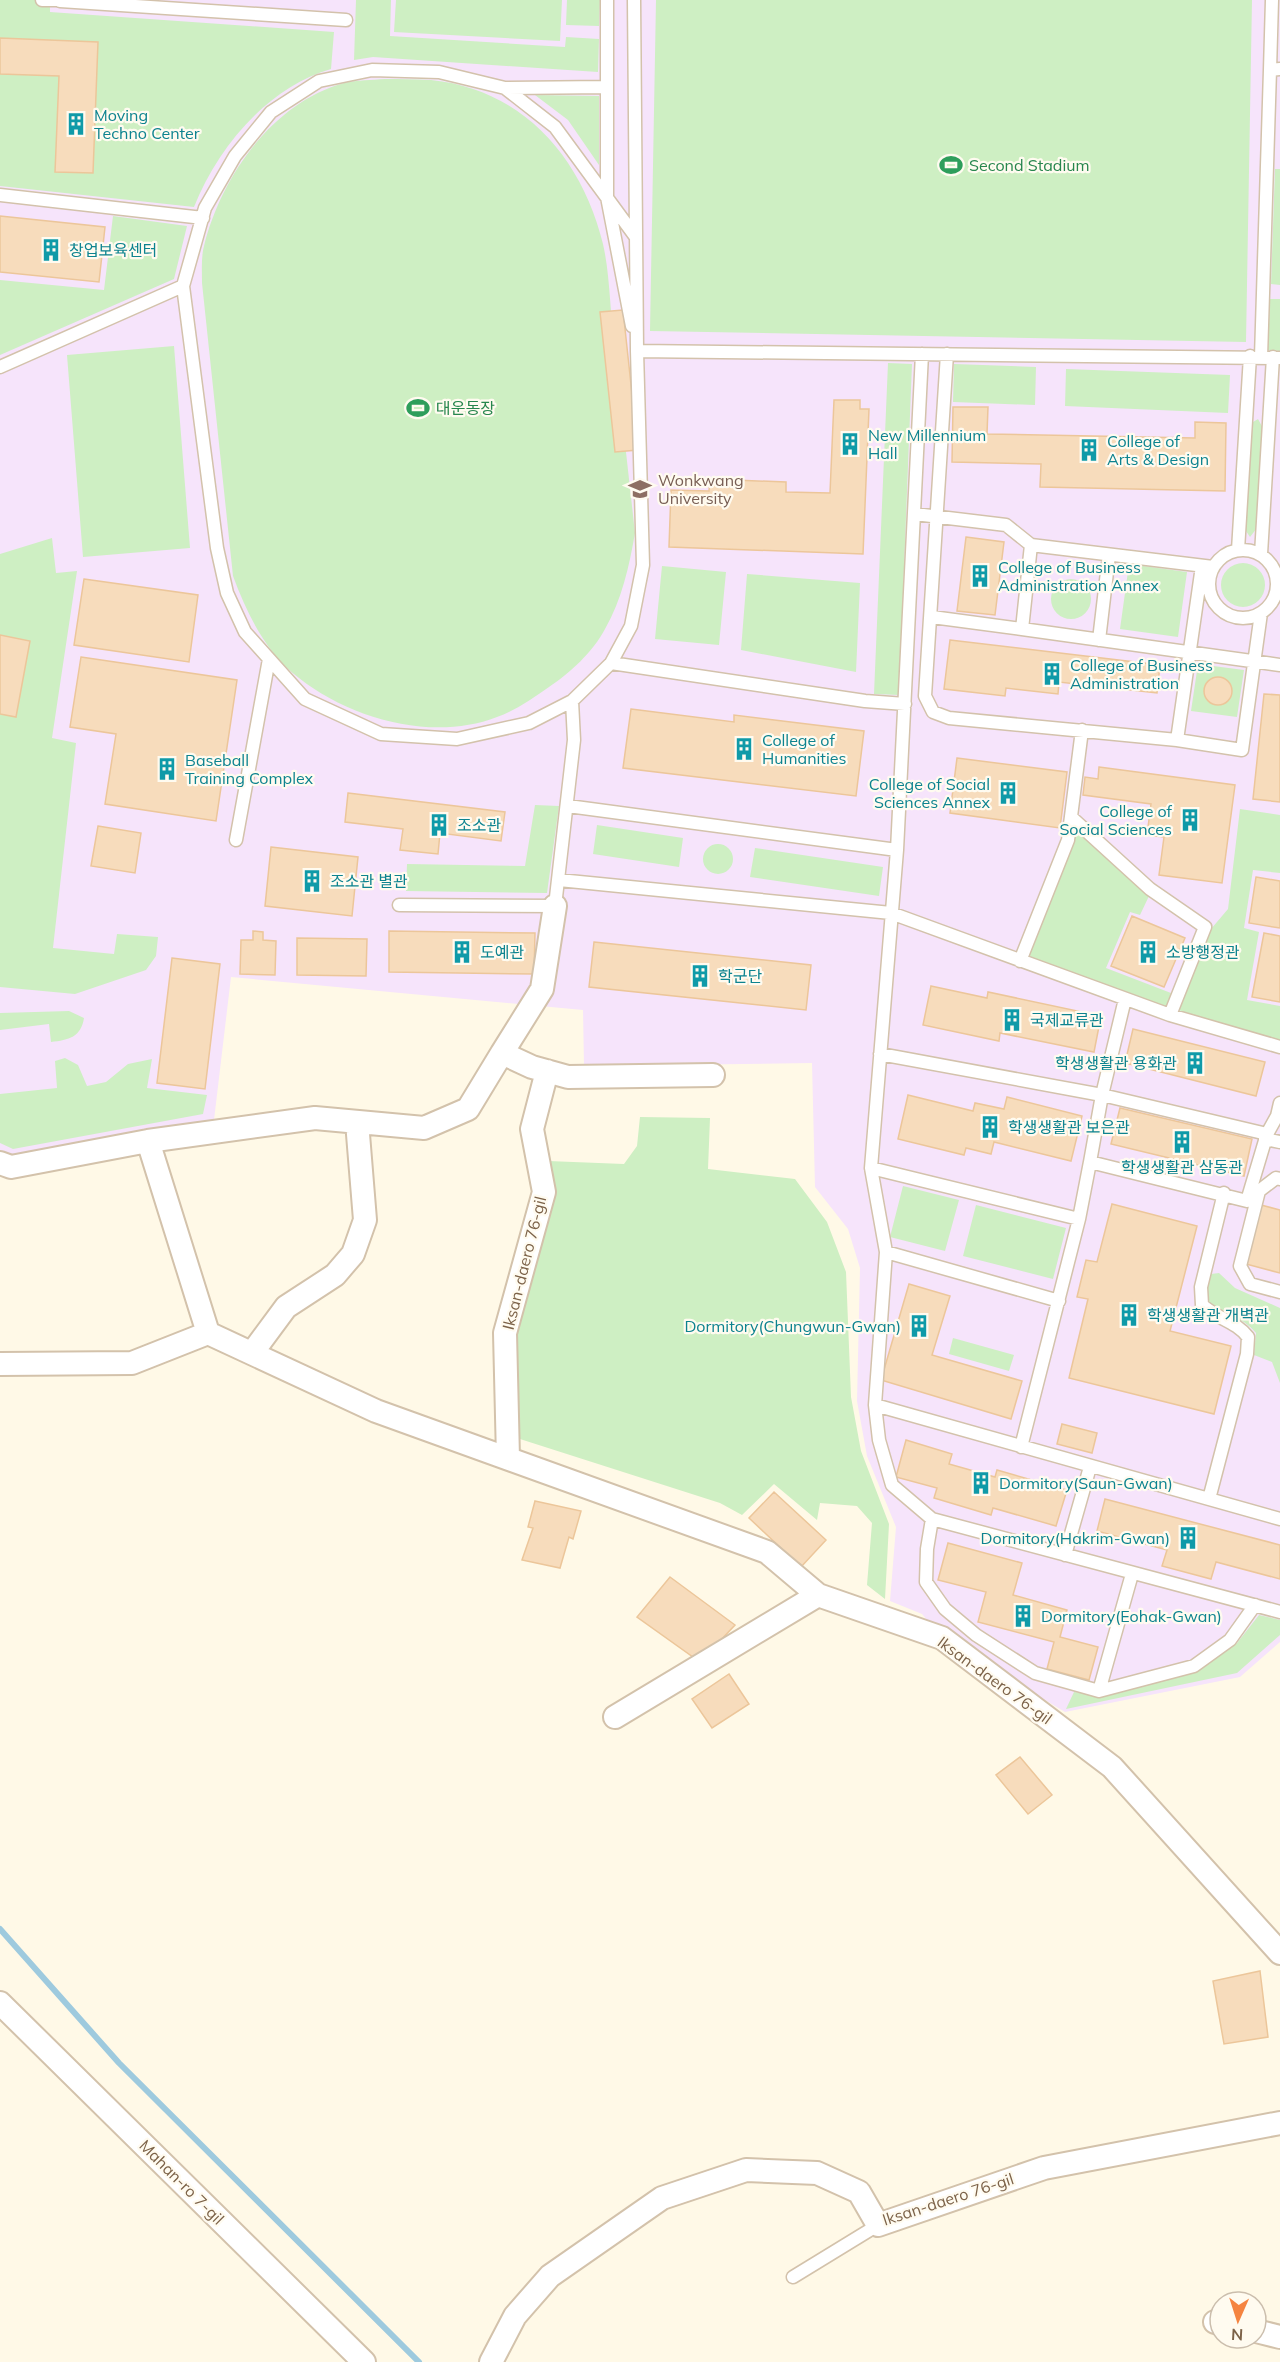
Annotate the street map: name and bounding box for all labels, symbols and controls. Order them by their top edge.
place label: Moving Techno Center [94,105,200,143]
building icon: Moving Techno Center [63,111,89,137]
sports icon: Second Stadium [938,152,964,178]
place label: Second Stadium [969,155,1090,175]
building icon: 창업보육센터 [38,237,64,263]
place label: 창업보육센터 [69,240,157,260]
sports icon: 대운동장 [405,395,431,421]
place label: 대운동장 [436,398,495,418]
place label: New Millennium Hall [868,425,986,463]
building icon: New Millennium Hall [837,431,863,457]
place label: College of Arts & Design [1107,431,1209,469]
building icon: College of Arts & Design [1076,437,1102,463]
place label: Wonkwang University [658,470,744,508]
school or university icon: Wonkwang University [627,476,653,502]
place label: College of Business Administration Annex [998,557,1159,595]
building icon: College of Business Administration Annex [967,563,993,589]
place label: College of Business Administration [1070,655,1213,693]
building icon: College of Business Administration [1039,661,1065,687]
place label: College of Humanities [762,730,846,768]
building icon: College of Humanities [731,736,757,762]
place label: Baseball Training Complex [185,750,314,788]
building icon: Baseball Training Complex [154,756,180,782]
place label: College of Social Sciences Annex [869,774,990,812]
building icon: College of Social Sciences Annex [995,780,1021,806]
place label: College of Social Sciences [1059,801,1173,839]
building icon: College of Social Sciences [1177,807,1203,833]
building icon: 조소관 [426,812,452,838]
place label: 조소관 [457,815,501,835]
building icon: 조소관 별관 [299,868,325,894]
place label: 조소관 별관 [330,871,408,891]
building icon: 도예관 [449,939,475,965]
building icon: 소방행정관 [1135,939,1161,965]
place label: 도예관 [480,942,524,962]
place label: 소방행정관 [1166,942,1240,962]
building icon: 학군단 [687,963,713,989]
place label: 학군단 [718,966,762,986]
building icon: 국제교류관 [999,1007,1025,1033]
place label: 국제교류관 [1030,1010,1104,1030]
building icon: 학생생활관 용화관 [1182,1050,1208,1076]
place label: 학생생활관 용화관 [1055,1053,1177,1073]
building icon: 학생생활관 보은관 [977,1114,1003,1140]
place label: 학생생활관 보은관 [1008,1117,1130,1137]
building icon: 학생생활관 삼동관 [1169,1129,1195,1155]
place label: 학생생활관 삼동관 [1121,1157,1243,1177]
street label: Iksan-daero 76-gil [498,1194,550,1332]
building icon: 학생생활관 개벽관 [1116,1302,1142,1328]
place label: 학생생활관 개벽관 [1147,1305,1269,1325]
building icon: Dormitory(Chungwun-Gwan) [906,1313,932,1339]
place label: Dormitory(Chungwun-Gwan) [684,1316,901,1336]
building icon: Dormitory(Saun-Gwan) [968,1470,994,1496]
place label: Dormitory(Saun-Gwan) [999,1473,1173,1493]
building icon: Dormitory(Hakrim-Gwan) [1175,1525,1201,1551]
place label: Dormitory(Hakrim-Gwan) [981,1528,1170,1548]
building icon: Dormitory(Eohak-Gwan) [1010,1603,1036,1629]
place label: Dormitory(Eohak-Gwan) [1041,1606,1222,1626]
street label: Iksan-daero 76-gil [934,1632,1056,1728]
street label: Mahan-ro 7-gil [136,2136,228,2228]
street label: Iksan-daero 76-gil [880,2168,1016,2230]
north arrow [1208,2290,1268,2350]
text: N [1231,2325,1244,2345]

